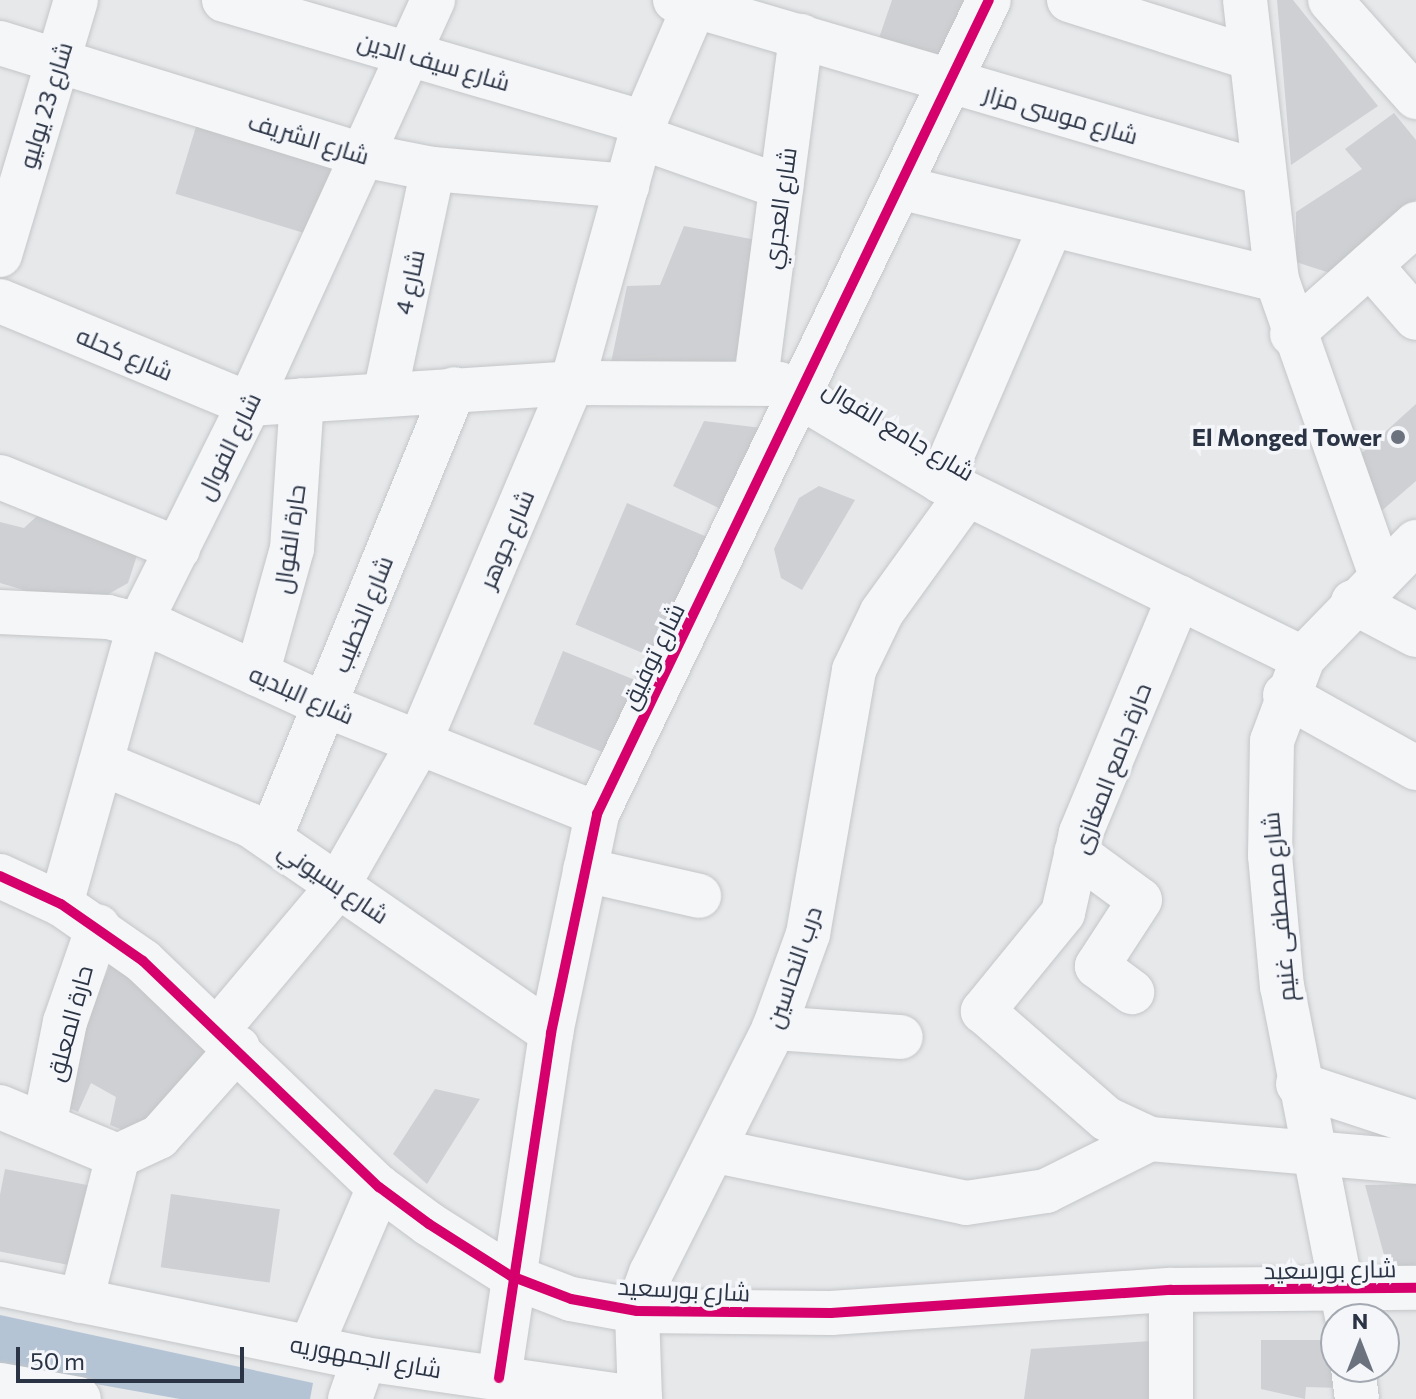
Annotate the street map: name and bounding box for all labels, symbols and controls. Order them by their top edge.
street label: شارع سيف الدين [355,26,513,96]
street label: شارع 23 يوليو [12,38,78,172]
street label: شارع موسى مزار [981,78,1141,150]
street label: شارع الشريف [245,106,373,170]
street label: شارع العجري [756,145,802,271]
street label: شارع 4 [388,247,430,317]
street label: شارع كحله [73,320,177,386]
street label: شارع جامع الفوال [818,374,980,486]
street label: شارع الفوال [190,388,266,504]
place label: El Monged Tower [1192,423,1382,451]
marker: El Monged Tower [1389,428,1407,446]
street label: حارة الفوال [267,483,311,595]
street label: شارع جوهر [472,485,540,593]
street label: شارع الخطيب [326,551,398,677]
street label: شارع توفيق [614,598,690,714]
street label: شارع البلديه [245,658,359,730]
street label: حارة جامع المغازى [1065,679,1157,857]
street label: شارع مصطفى غنيم [1255,811,1301,1003]
street label: شارع بسيوني [273,835,395,929]
street label: درب النحاسين [759,902,827,1032]
street label: حارة المعلق [40,962,98,1084]
street label: شارع بورسعيد [1263,1253,1397,1285]
street label: شارع بورسعيد [617,1271,751,1307]
north arrow [1320,1303,1400,1383]
text: N [1352,1307,1368,1334]
street label: شارع الجمهوريه [288,1329,444,1383]
scale bar [20,1331,248,1381]
text: 50 m [30,1346,85,1375]

